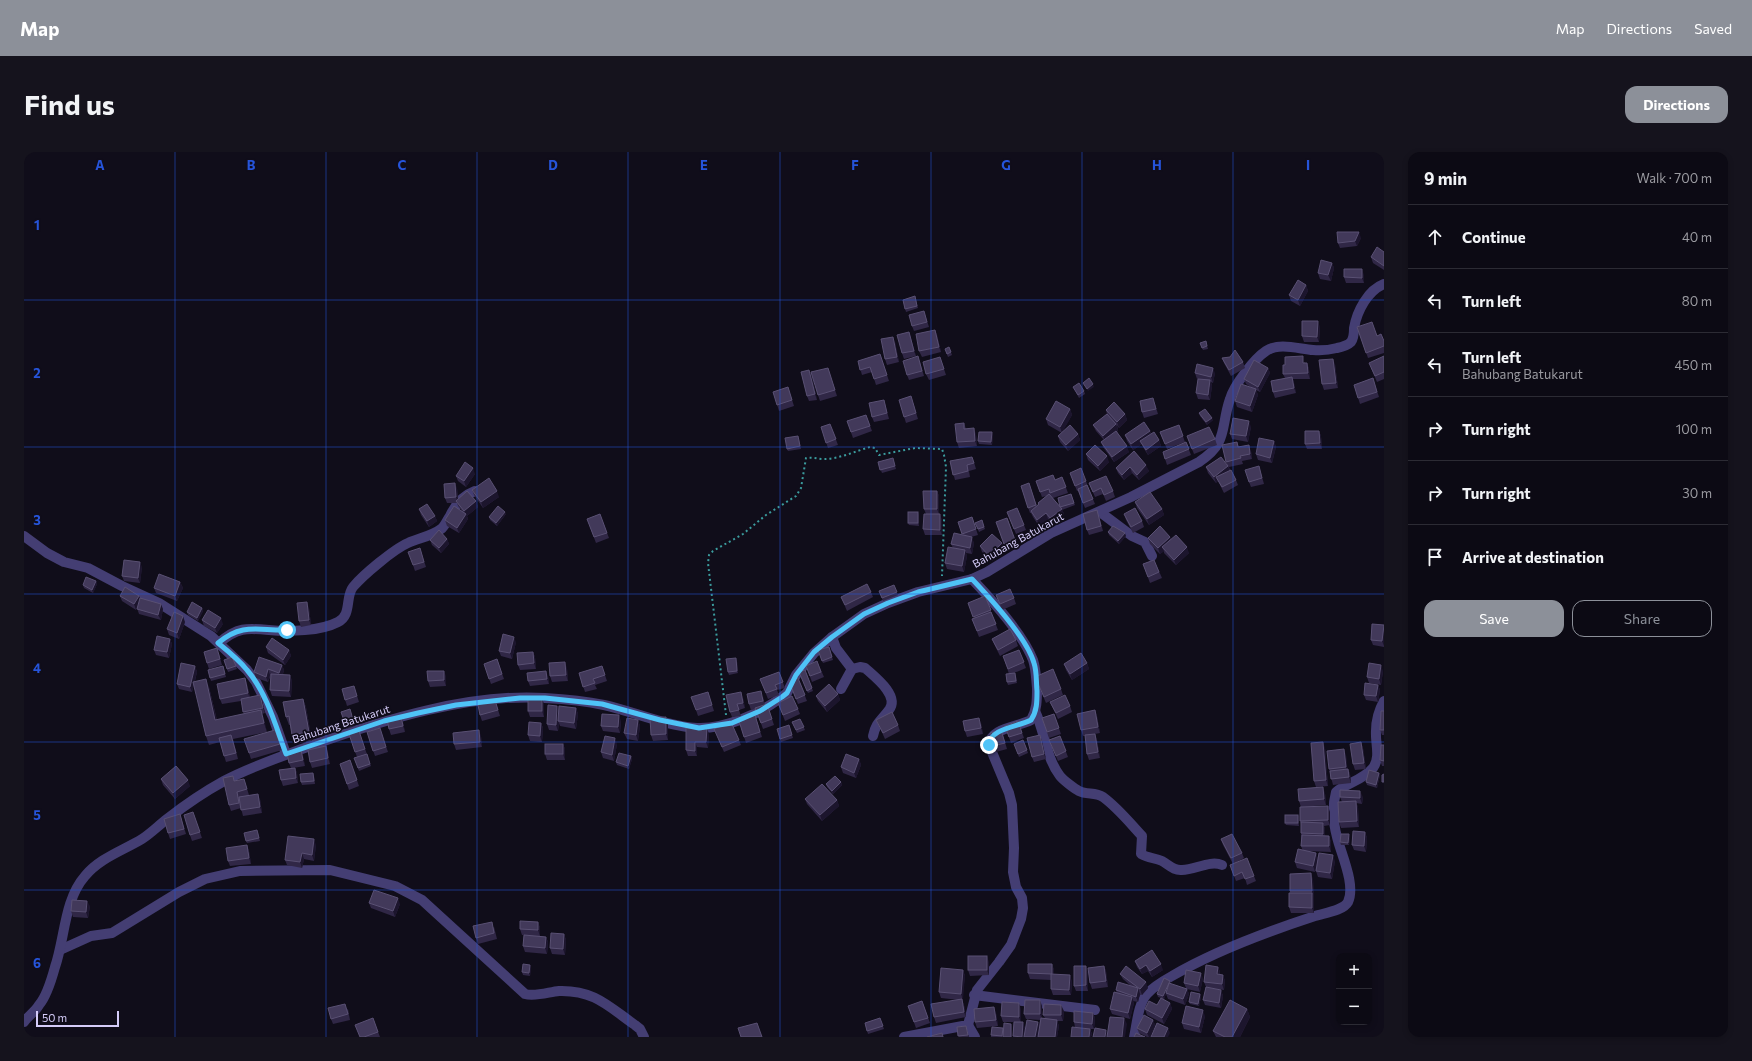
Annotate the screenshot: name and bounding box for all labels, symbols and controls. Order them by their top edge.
text: Map [20,17,59,40]
text: Map [1556,20,1585,37]
text: Directions [1607,20,1672,37]
text: Saved [1694,20,1732,37]
button: Directions [1625,86,1728,123]
text: Find us [24,87,115,121]
text: A [95,157,105,173]
text: B [247,157,256,173]
text: C [398,157,407,173]
text: D [548,157,558,173]
text: E [700,157,708,173]
text: F [851,157,859,173]
text: G [1001,157,1011,173]
text: H [1152,157,1162,173]
text: I [1306,157,1310,173]
text: 9 min [1424,168,1467,189]
text: Walk · 700 m [1637,170,1712,186]
text: 1 [34,217,40,233]
icon: ahead [1424,226,1446,248]
text: Continue [1462,228,1526,246]
text: 40 m [1682,229,1712,245]
icon: left [1424,290,1446,312]
text: Turn left [1462,292,1521,310]
text: 80 m [1682,293,1712,309]
text: Turn left [1462,348,1521,366]
icon: left [1424,354,1446,376]
text: 450 m [1674,357,1712,373]
text: 2 [33,365,41,381]
text: Bahubang Batukarut [1462,366,1583,382]
icon: right [1424,418,1446,440]
text: Turn right [1462,420,1531,438]
text: 100 m [1676,421,1712,437]
icon: right [1424,482,1446,504]
text: Turn right [1462,484,1531,502]
text: 30 m [1682,485,1712,501]
street label: Bahubang Batukarut [970,509,1066,570]
text: 3 [33,512,41,528]
icon: arrive [1424,546,1446,568]
text: Arrive at destination [1462,548,1604,566]
button: Save [1424,600,1564,637]
button: Share [1572,600,1712,637]
route start [278,621,296,639]
text: 4 [33,660,41,676]
street label: Bahubang Batukarut [290,701,392,745]
route end [980,736,998,754]
text: 5 [33,807,41,823]
map controls [1336,953,1372,1025]
button: + [1336,953,1372,989]
text: 6 [33,955,41,971]
button: − [1336,989,1372,1025]
scale bar [36,1009,119,1028]
text: 50 m [42,1011,67,1024]

